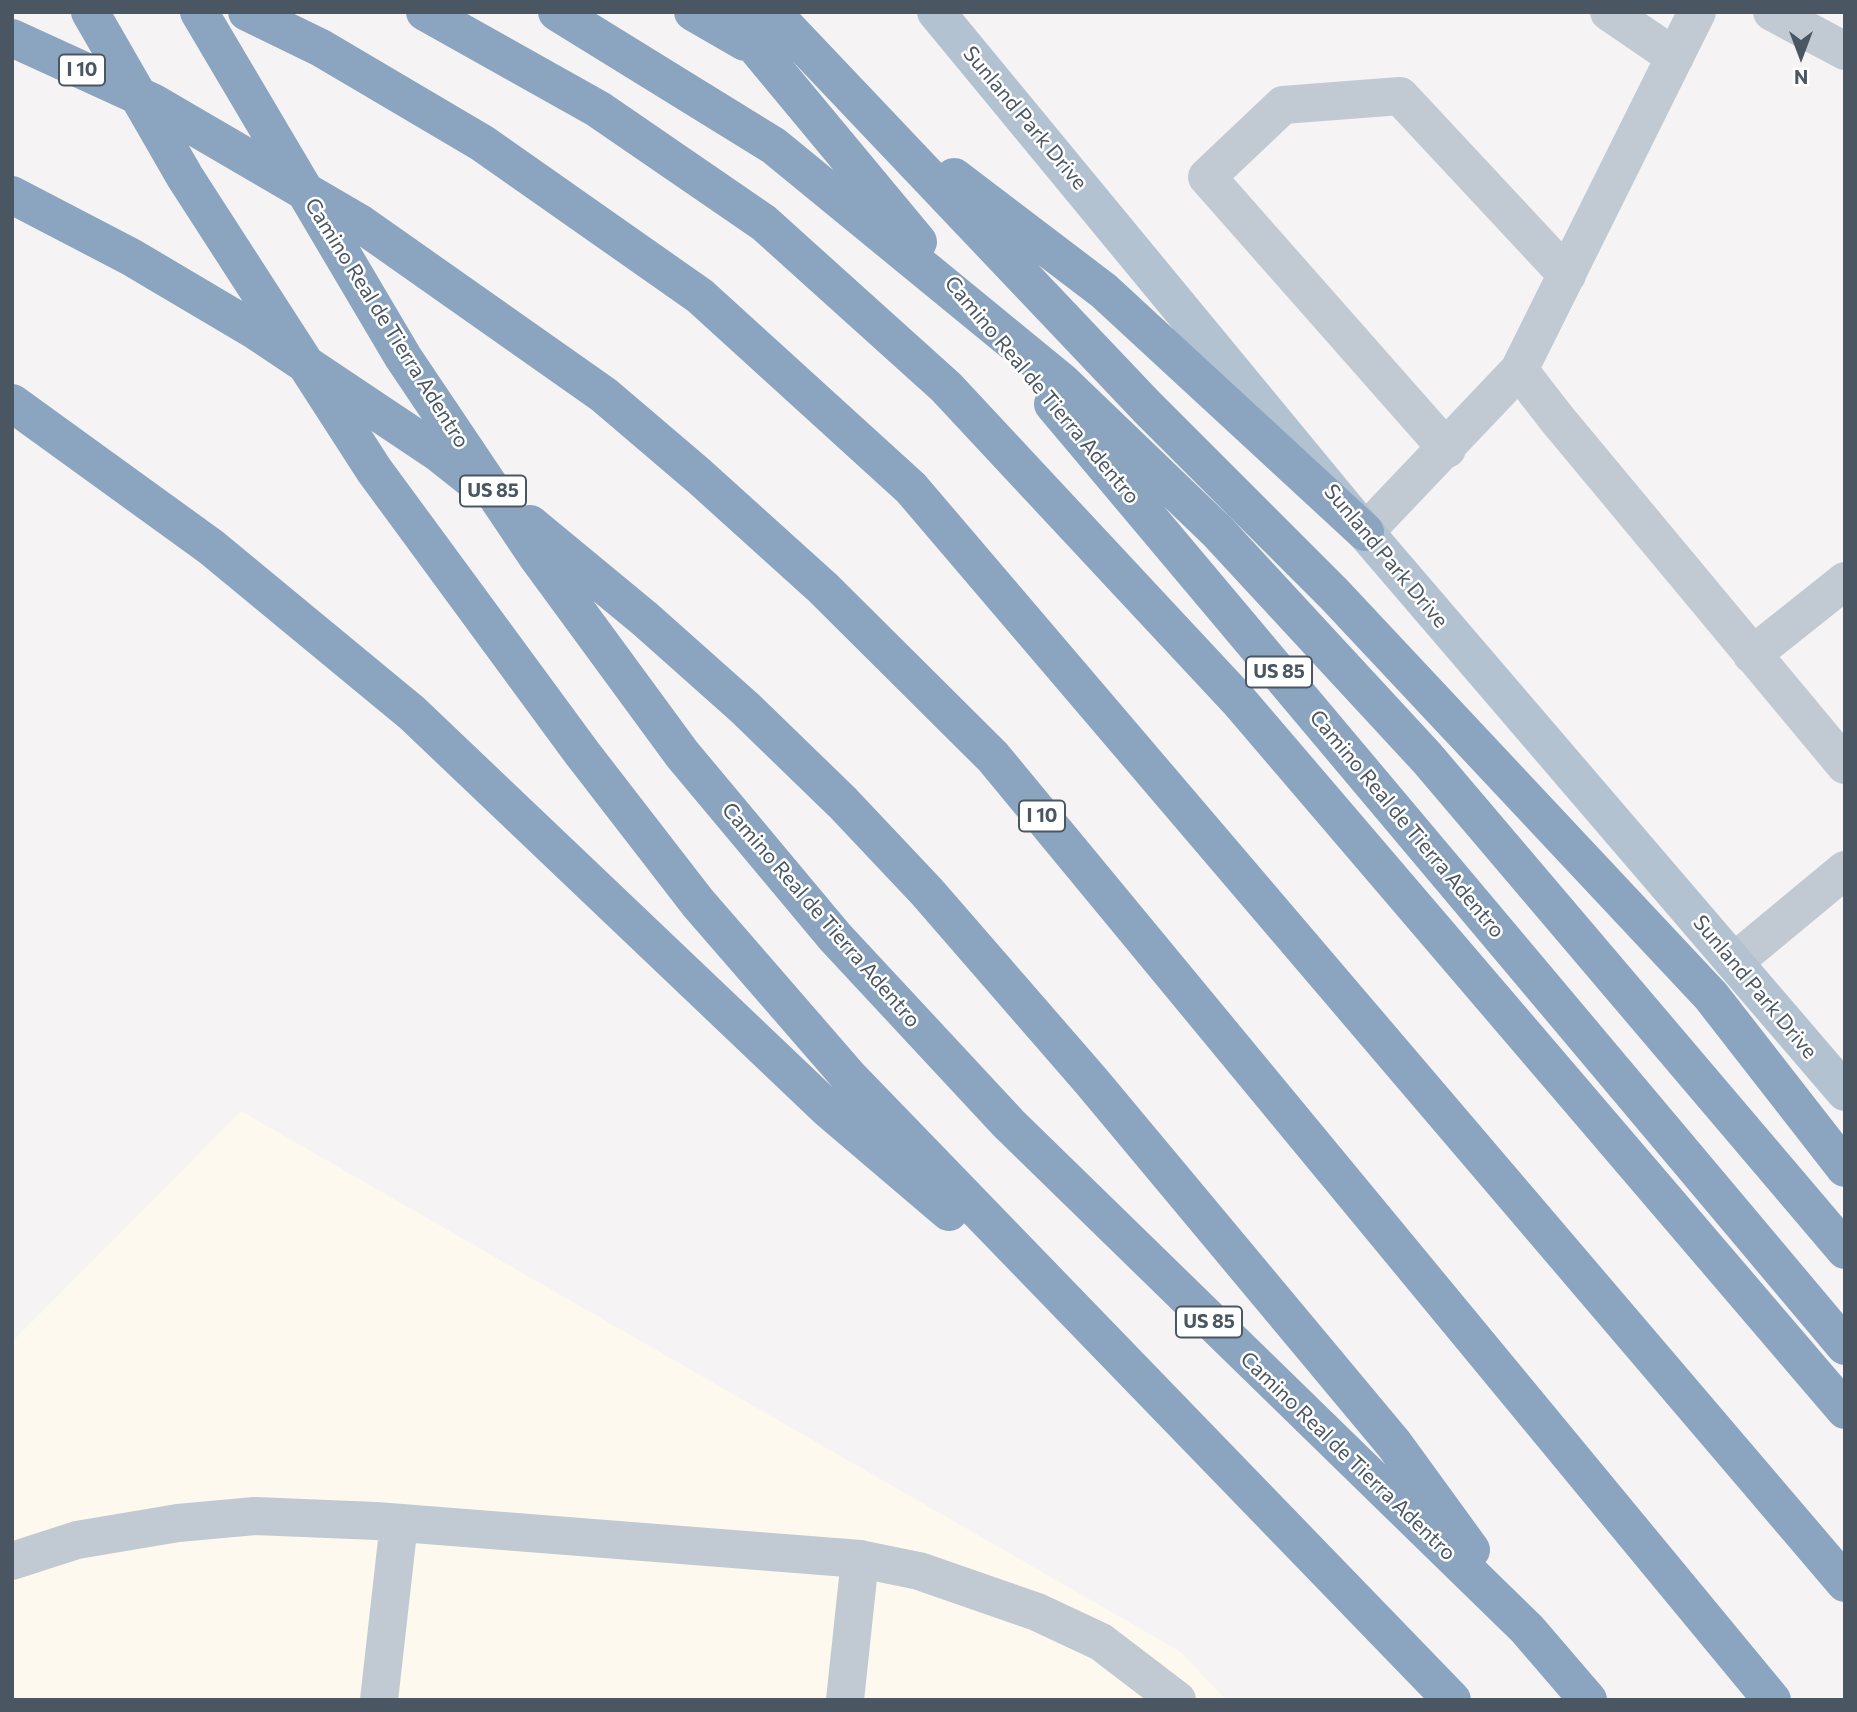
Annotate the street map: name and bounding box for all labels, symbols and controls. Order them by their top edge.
north arrow [1766,21,1836,91]
street label: Sunland Park Drive [958,41,1092,195]
road number: I 10 [59,54,105,86]
text: N [1794,66,1808,89]
street label: Camino Real de Tierra Adentro [300,194,474,452]
street label: Camino Real de Tierra Adentro [939,271,1145,509]
road number: US 85 [460,476,526,506]
street label: Sunland Park Drive [1319,479,1453,633]
road number: US 85 [1246,656,1312,688]
street label: Camino Real de Tierra Adentro [1304,705,1510,943]
street label: Camino Real de Tierra Adentro [716,797,926,1033]
road number: I 10 [1019,800,1065,832]
street label: Sunland Park Drive [1688,910,1822,1064]
road number: US 85 [1176,1306,1242,1338]
street label: Camino Real de Tierra Adentro [1235,1346,1461,1566]

